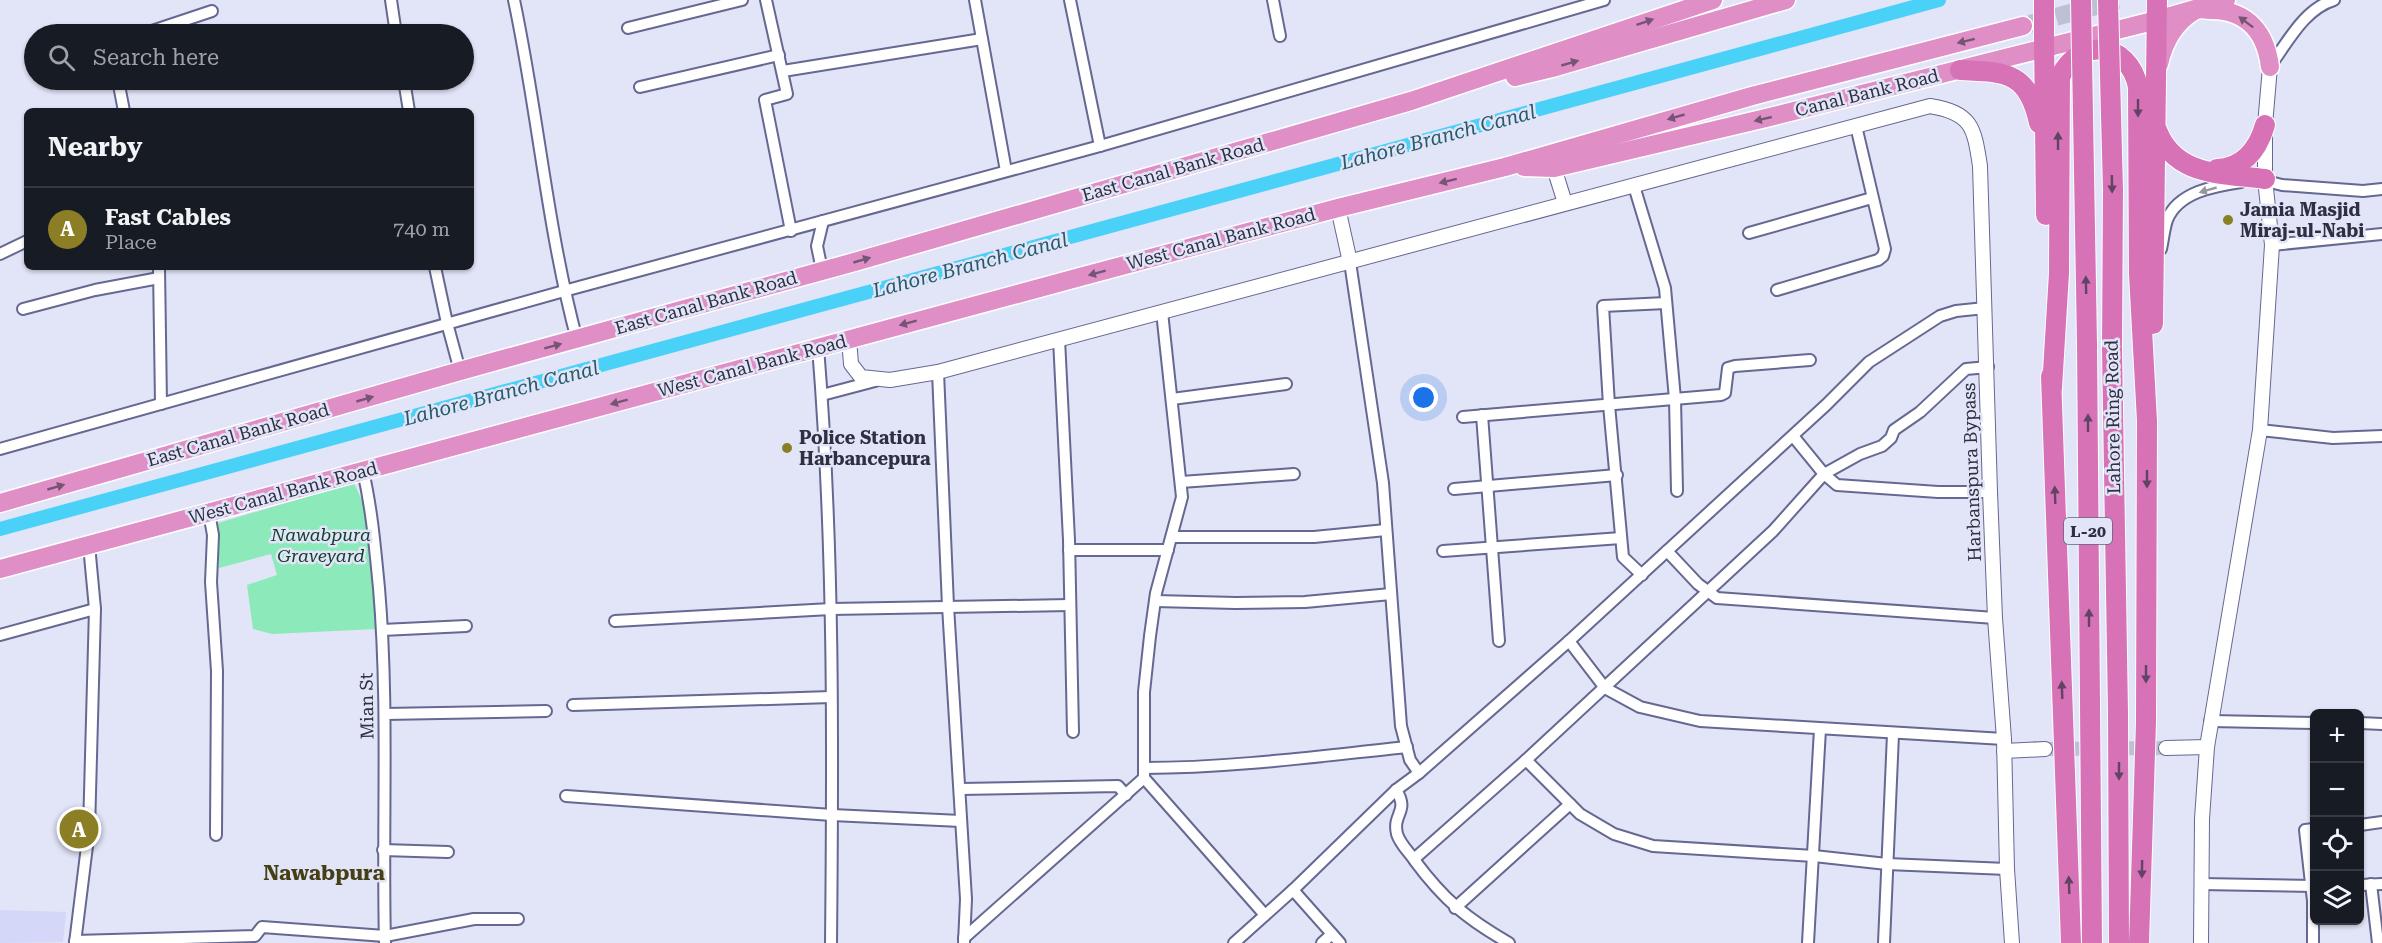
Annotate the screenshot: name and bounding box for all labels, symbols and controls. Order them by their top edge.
one-way arrow [2239,16,2254,28]
one-way arrow [1636,17,1654,27]
search box [24,24,474,90]
one-way arrow [1957,36,1976,46]
icon: search [45,41,78,74]
text: Search here [93,45,219,70]
one-way arrow [1561,58,1579,67]
street label: Canal Bank Road [1793,64,1941,121]
one-way arrow [2133,98,2143,117]
water label: Lahore Branch Canal [1337,99,1538,175]
one-way arrow [1667,113,1685,123]
one-way arrow [1754,115,1772,125]
one-way arrow [2054,131,2063,150]
text: Nearby [48,132,142,162]
street label: East Canal Bank Road [1079,133,1267,206]
one-way arrow [2108,175,2117,194]
one-way arrow [1439,176,1457,186]
one-way arrow [2199,186,2217,195]
place label: Jamia Masjid Miraj-ul-Nabi [2240,199,2364,241]
street label: West Canal Bank Road [1124,203,1318,274]
text: Fast Cables [105,205,231,230]
marker: Jamia Masjid Miraj-ul-Nabi [2221,213,2235,227]
text: A [60,217,75,241]
text: 740 m [393,217,450,241]
water label: Lahore Branch Canal [869,227,1070,303]
text: Place [105,230,157,254]
one-way arrow [853,255,871,264]
street label: East Canal Bank Road [612,266,800,339]
one-way arrow [1087,268,1106,278]
one-way arrow [2081,276,2091,295]
one-way arrow [899,319,917,328]
street label: West Canal Bank Road [655,330,849,401]
street label: Lahore Ring Road [2101,339,2124,494]
one-way arrow [544,341,562,351]
water label: Lahore Branch Canal [400,355,601,431]
street label: Harbanspura Bypass [1958,382,1985,562]
your location [1409,383,1438,412]
one-way arrow [356,394,374,403]
street label: East Canal Bank Road [144,398,332,471]
one-way arrow [610,398,628,407]
one-way arrow [2083,413,2093,432]
place label: Police Station Harbancepura [799,427,931,469]
marker: Police Station Harbancepura [780,441,794,455]
street label: West Canal Bank Road [186,457,380,528]
one-way arrow [2142,470,2152,489]
one-way arrow [47,482,65,491]
one-way arrow [2051,485,2060,504]
road number: L-20 [2064,518,2112,544]
park label: Nawabpura Graveyard [270,524,371,566]
one-way arrow [2084,608,2094,627]
one-way arrow [2141,665,2151,684]
street label: Mian St [355,672,378,740]
one-way arrow [2057,680,2066,699]
map controls [2310,709,2364,925]
button: + [2310,709,2364,763]
one-way arrow [2114,762,2123,781]
button: − [2310,763,2364,817]
pin: A [60,806,98,852]
button: locate [2310,817,2364,871]
one-way arrow [2137,859,2147,878]
district label: Nawabpura [263,861,385,885]
button: layers [2310,871,2364,925]
one-way arrow [2064,875,2074,894]

